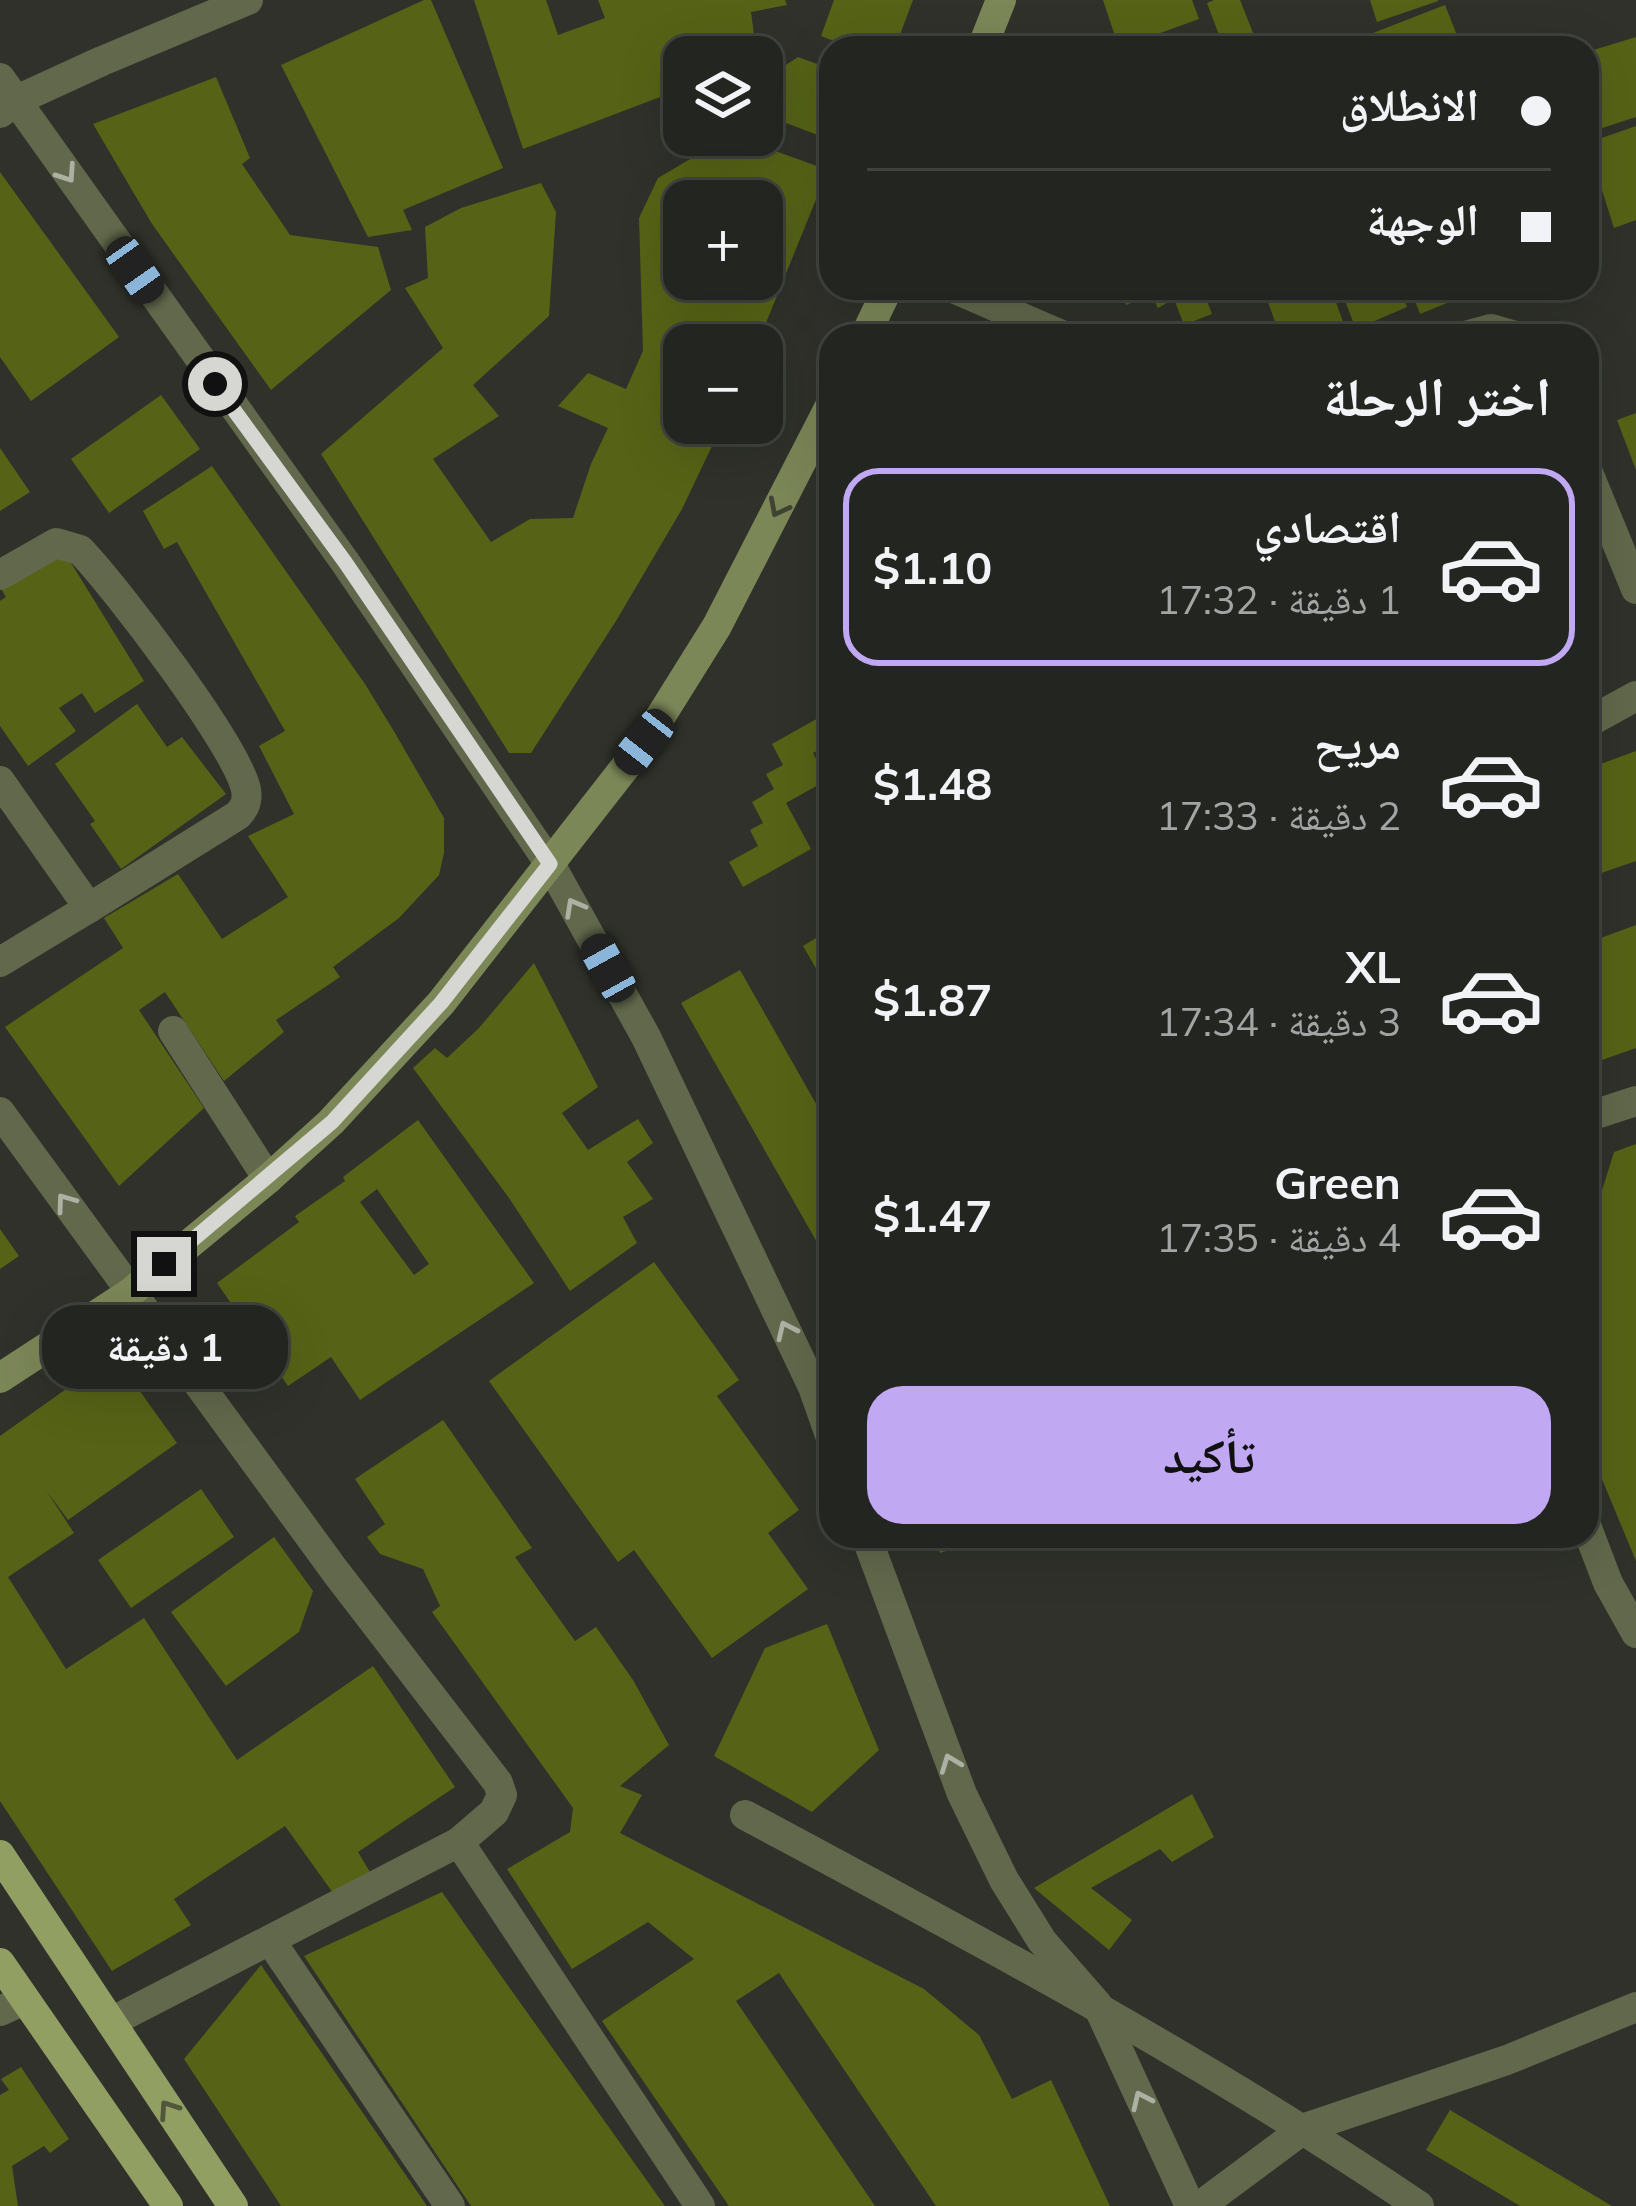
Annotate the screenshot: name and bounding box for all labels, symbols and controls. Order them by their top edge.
map controls [663,36,783,444]
button: layers [663,36,783,156]
text: الانطلاق [1340,76,1479,132]
one-way arrow [53,160,75,182]
button: + [663,180,783,300]
text: الوجهة [1366,191,1479,247]
car [100,230,170,310]
button: − [663,324,783,444]
route start [188,357,242,411]
text: اختر الرحلة [1323,362,1551,430]
one-way arrow [768,496,792,517]
text: اقتصادي [1254,498,1401,554]
icon: car [1437,513,1545,621]
text: $1.10 [873,539,992,595]
text: 1 دقيقة · 17:32 [1156,575,1401,624]
car [608,703,680,781]
text: مريح [1314,714,1401,770]
icon: car [1437,729,1545,837]
text: $1.48 [873,755,992,811]
text: 2 دقيقة · 17:33 [1156,791,1401,840]
one-way arrow [565,898,588,920]
car [575,928,641,1008]
text: XL [1346,938,1401,994]
icon: car [1437,945,1545,1053]
text: $1.87 [873,971,992,1027]
text: 3 دقيقة · 17:34 [1156,997,1401,1046]
text: Green [1274,1154,1401,1210]
icon: car [1437,1161,1545,1269]
text: $1.47 [873,1187,992,1243]
one-way arrow [57,1193,79,1215]
text: 4 دقيقة · 17:35 [1156,1213,1401,1262]
route end [137,1237,191,1291]
callout: 1 دقيقة [41,1306,287,1390]
one-way arrow [777,1321,800,1342]
text: 1 دقيقة [107,1322,223,1371]
button: تأكيد [867,1386,1551,1524]
one-way arrow [940,1753,964,1774]
one-way arrow [1132,2091,1155,2112]
one-way arrow [161,2100,183,2122]

